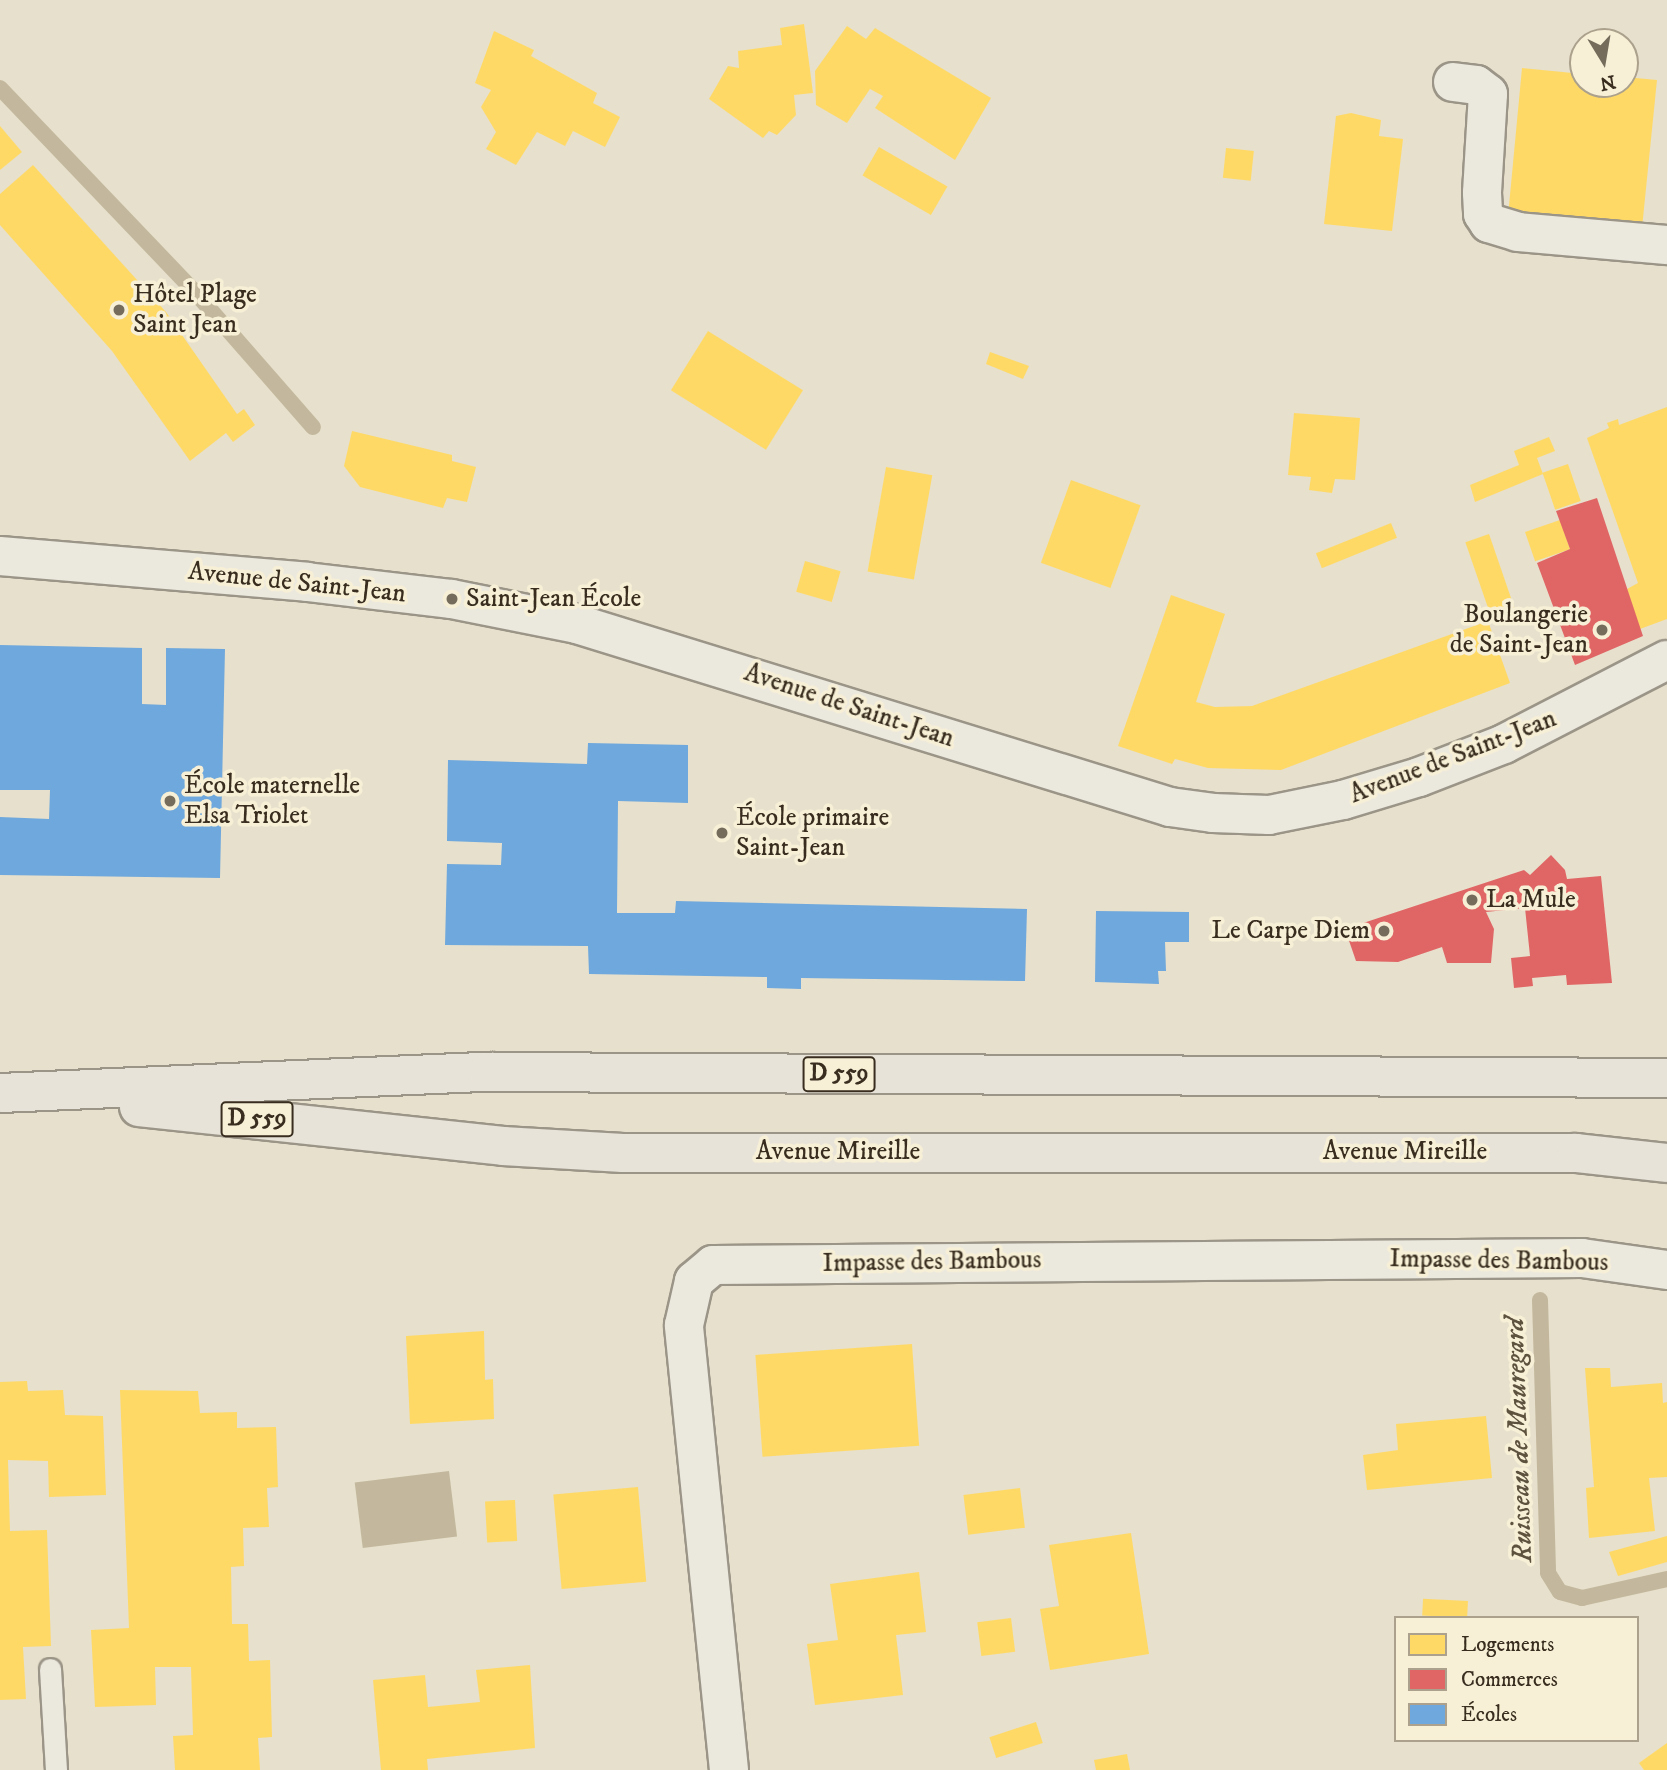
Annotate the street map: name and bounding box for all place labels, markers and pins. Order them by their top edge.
place label: Hôtel Plage Saint Jean [133,279,257,340]
marker: Hôtel Plage Saint Jean [111,302,127,318]
place label: Saint-Jean École [466,583,641,615]
marker: Saint-Jean École [444,591,460,607]
place label: Boulangerie de Saint-Jean [1450,599,1588,660]
marker: Boulangerie de Saint-Jean [1594,622,1610,638]
place label: École maternelle Elsa Triolet [184,770,360,832]
marker: École maternelle Elsa Triolet [162,793,178,809]
place label: École primaire Saint-Jean [736,802,889,864]
marker: École primaire Saint-Jean [714,825,730,841]
place label: La Mule [1486,884,1576,916]
marker: La Mule [1464,892,1480,908]
place label: Le Carpe Diem [1211,915,1370,947]
marker: Le Carpe Diem [1376,923,1392,939]

